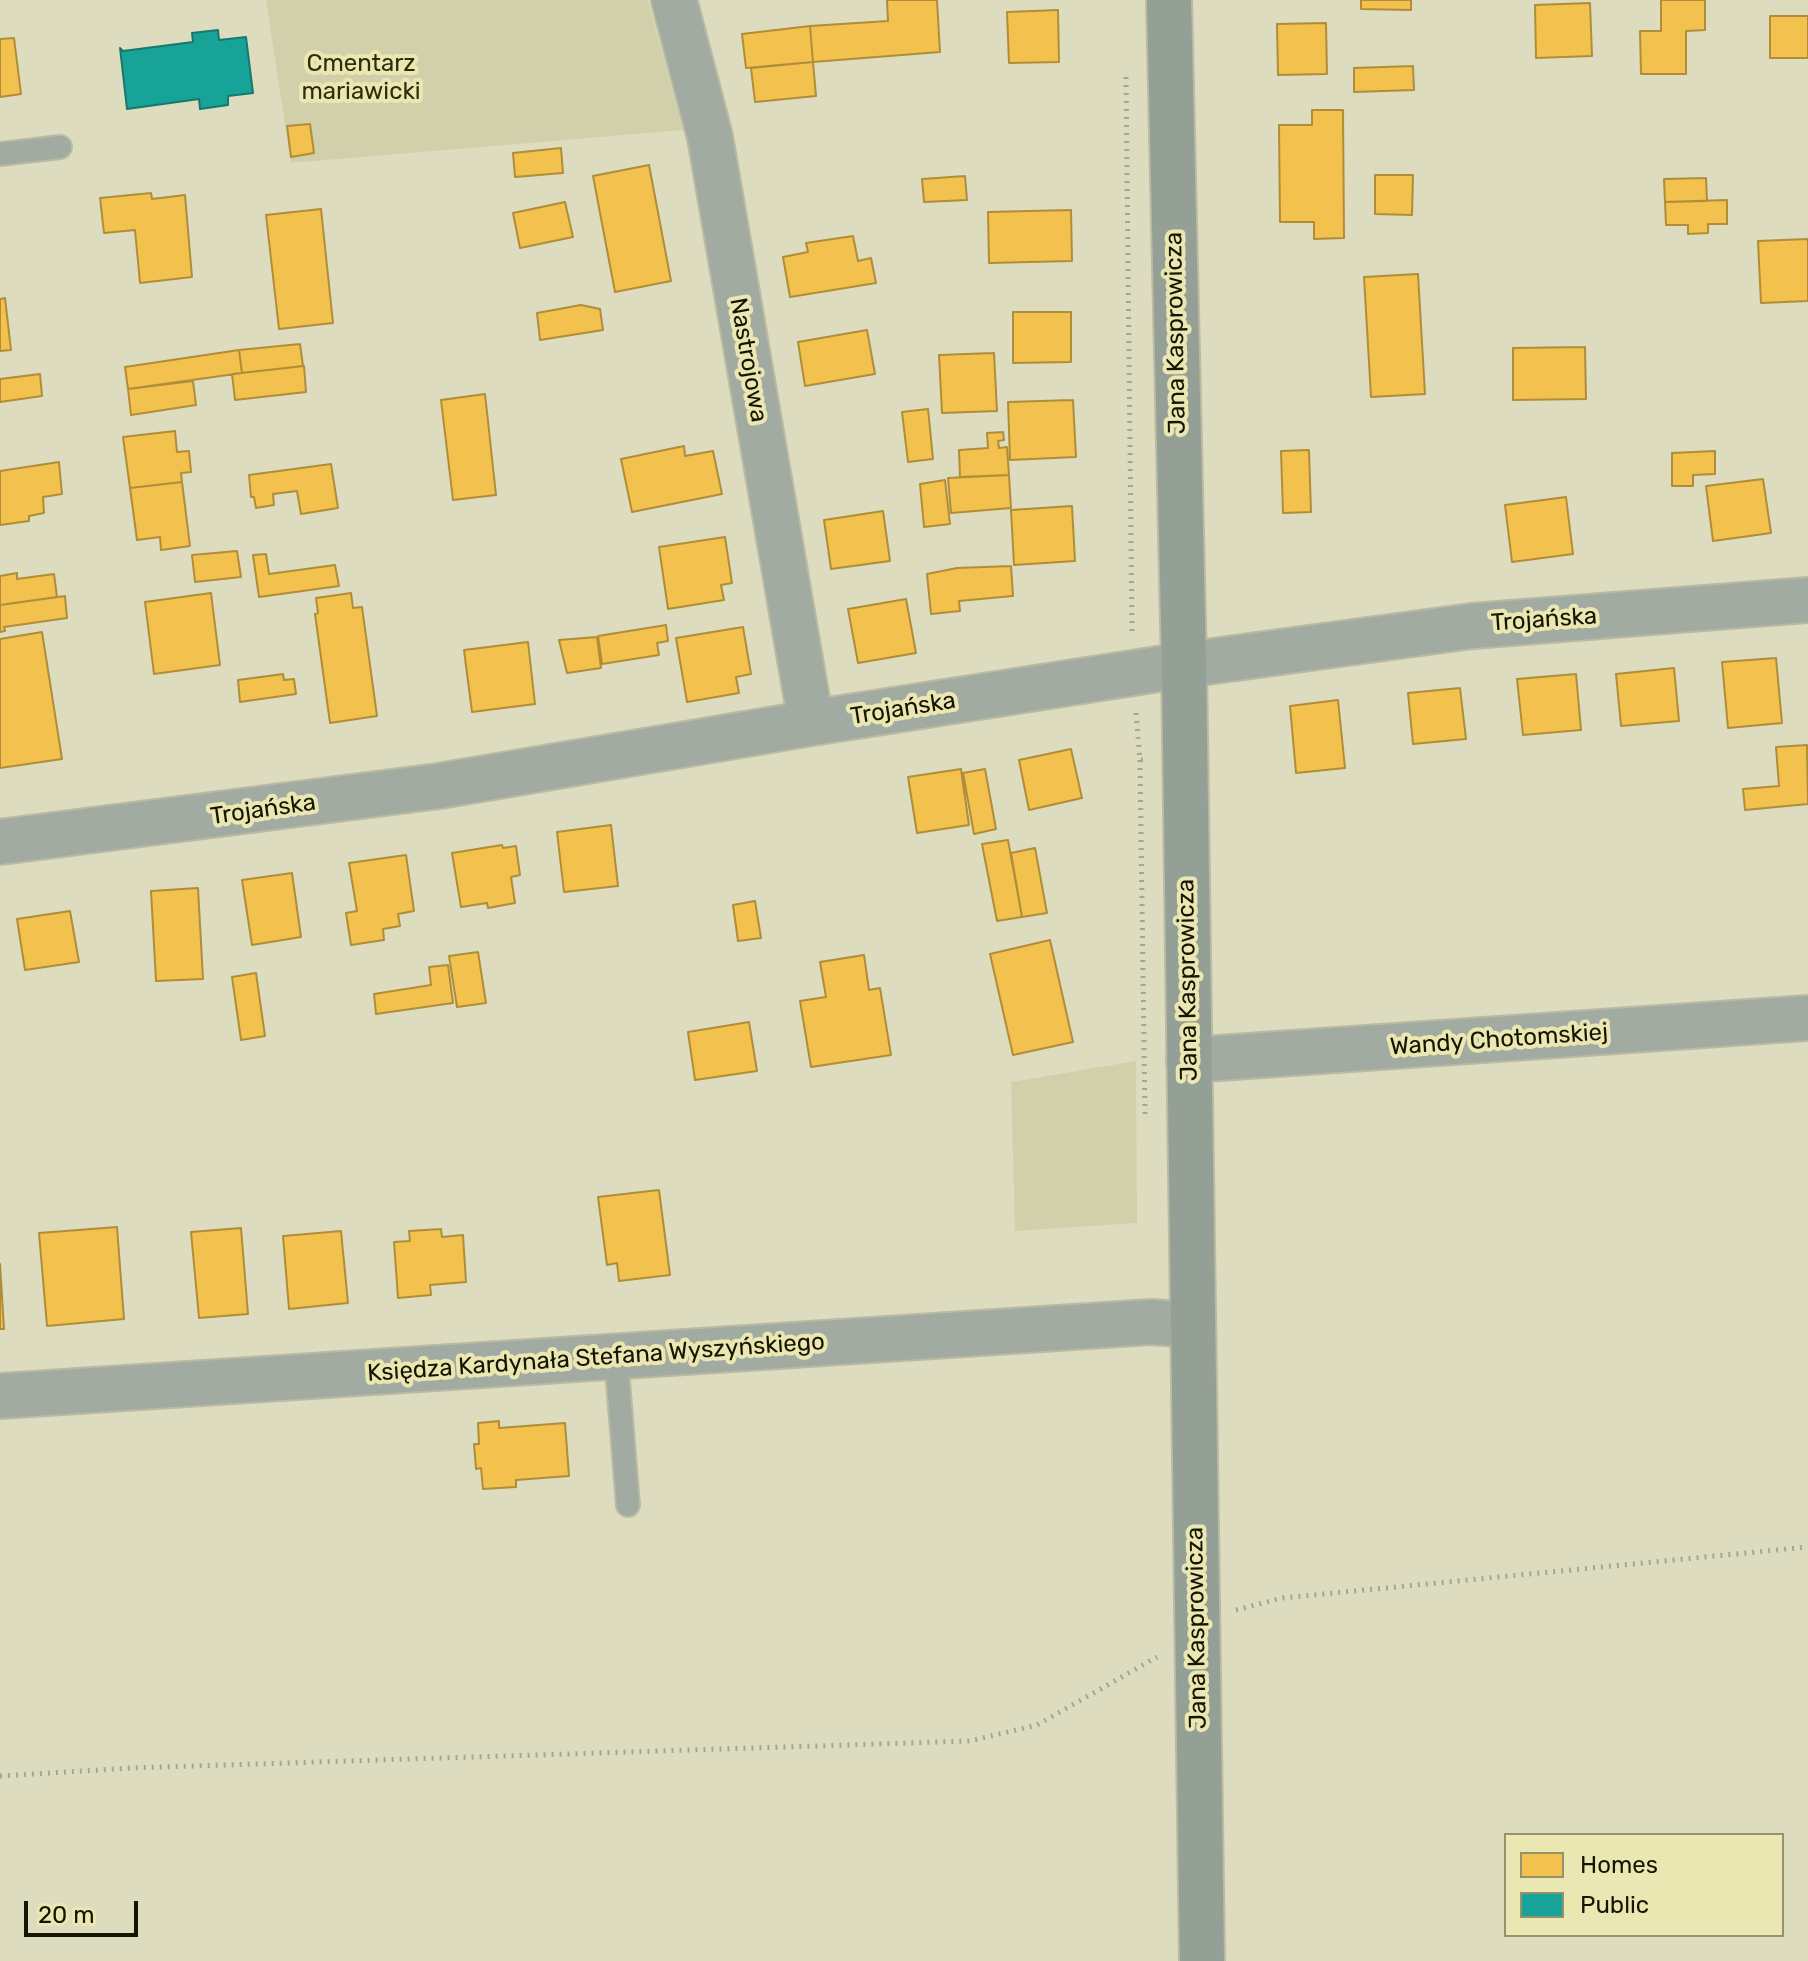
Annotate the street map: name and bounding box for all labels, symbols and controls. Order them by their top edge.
park label: Cmentarz mariawicki [301,50,421,106]
street label: Jana Kasprowicza [1160,232,1192,434]
street label: Nastrojowa [723,296,773,424]
street label: Trojańska [1490,602,1598,638]
street label: Trojańska [848,686,958,732]
street label: Trojańska [208,788,318,832]
street label: Jana Kasprowicza [1172,879,1204,1081]
street label: Wandy Chotomskiej [1389,1018,1609,1062]
street label: Księdza Kardynała Stefana Wyszyńskiego [366,1328,826,1388]
street label: Jana Kasprowicza [1181,1527,1213,1729]
legend [1504,1833,1784,1937]
text: Homes [1580,1851,1658,1879]
scale bar [28,1885,142,1935]
text: Public [1580,1891,1649,1919]
text: 20 m [38,1901,95,1929]

